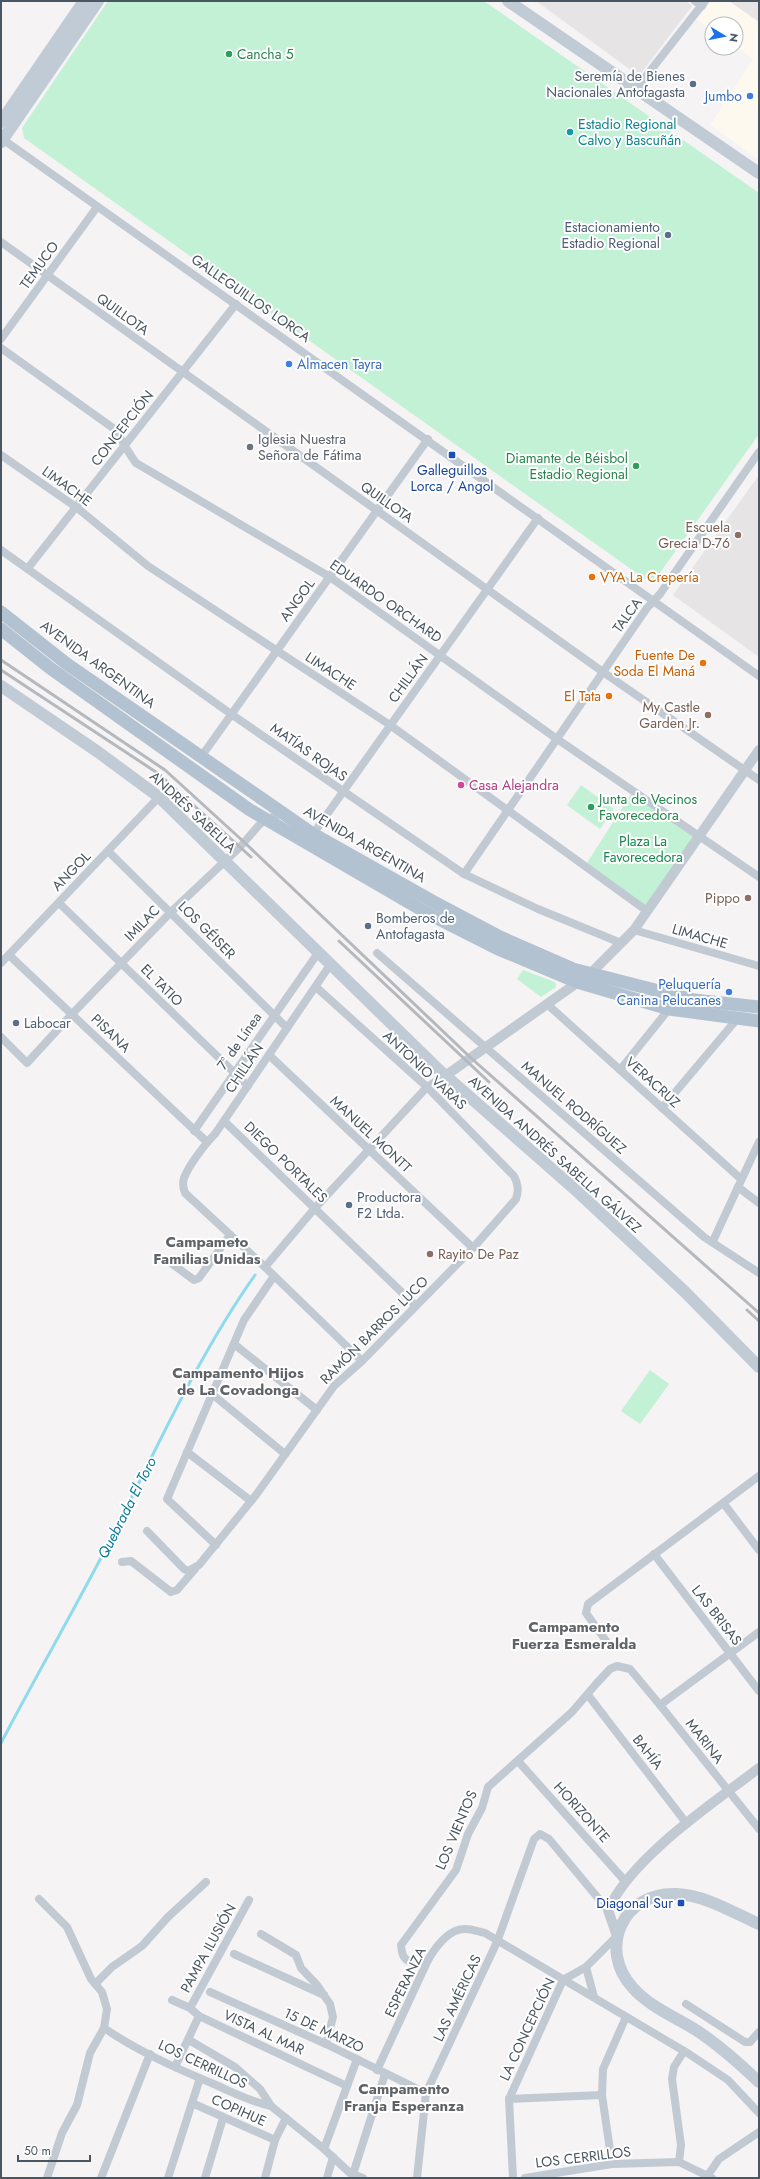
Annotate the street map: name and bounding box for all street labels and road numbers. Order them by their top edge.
street label: TEMUCO [15,237,63,293]
street label: GALLEGUILLOS LORCA [187,249,315,347]
street label: QUILLOTA [93,288,154,340]
street label: CONCEPCIÓN [86,386,158,470]
street label: LIMACHE [38,461,96,511]
street label: QUILLOTA [357,476,418,528]
street label: EDUARDO ORCHARD [326,555,446,647]
street label: ANGOL [275,574,320,625]
street label: TALCA [607,593,647,637]
street label: AVENIDA ARGENTINA [36,615,160,713]
street label: LIMACHE [302,647,360,695]
street label: CHILLÁN [383,649,433,707]
street label: MATÍAS ROJAS [266,718,352,786]
street label: ANDRÉS SABELLA [145,767,241,858]
street label: AVENIDA ARGENTINA [300,801,430,888]
street label: ANGOL [47,846,95,895]
street label: LOS GÉISER [174,897,240,963]
street label: IMILAC [120,900,164,946]
street label: LIMACHE [670,919,730,953]
street label: EL TATIO [136,959,188,1011]
street label: 7º de Línea [212,1008,266,1074]
street label: PISANA [87,1009,136,1057]
street label: ANTONIO VARAS [379,1026,472,1114]
street label: CHILLÁN [220,1039,268,1097]
street label: VERACRUZ [621,1052,685,1112]
street label: MANUEL RODRÍGUEZ [517,1056,631,1158]
street label: AVENIDA ANDRÉS SABELLA GÁLVEZ [464,1071,646,1238]
street label: MANUEL MONTT [326,1091,417,1177]
street label: DIEGO PORTALES [240,1117,333,1207]
street label: RAMÓN BARROS LUCO [315,1271,433,1389]
street label: LAS BRISAS [687,1581,747,1650]
street label: MARINA [681,1714,729,1768]
street label: BAHÍA [628,1730,669,1774]
street label: HORIZONTE [549,1777,615,1847]
street label: LOS VIENTOS [430,1787,482,1873]
street label: PAMPA ILUSIÓN [175,1900,241,1996]
street label: ESPERANZA [379,1943,431,2020]
street label: LAS AMÉRICAS [428,1951,486,2045]
street label: LA CONCEPCIÓN [494,1974,560,2084]
street label: 15 DE MARZO [281,2003,367,2057]
street label: VISTA AL MAR [220,2005,308,2060]
street label: LOS CERRILLOS [155,2035,251,2094]
street label: COPIHUE [208,2089,270,2131]
street label: LOS CERRILLOS [534,2141,632,2173]

